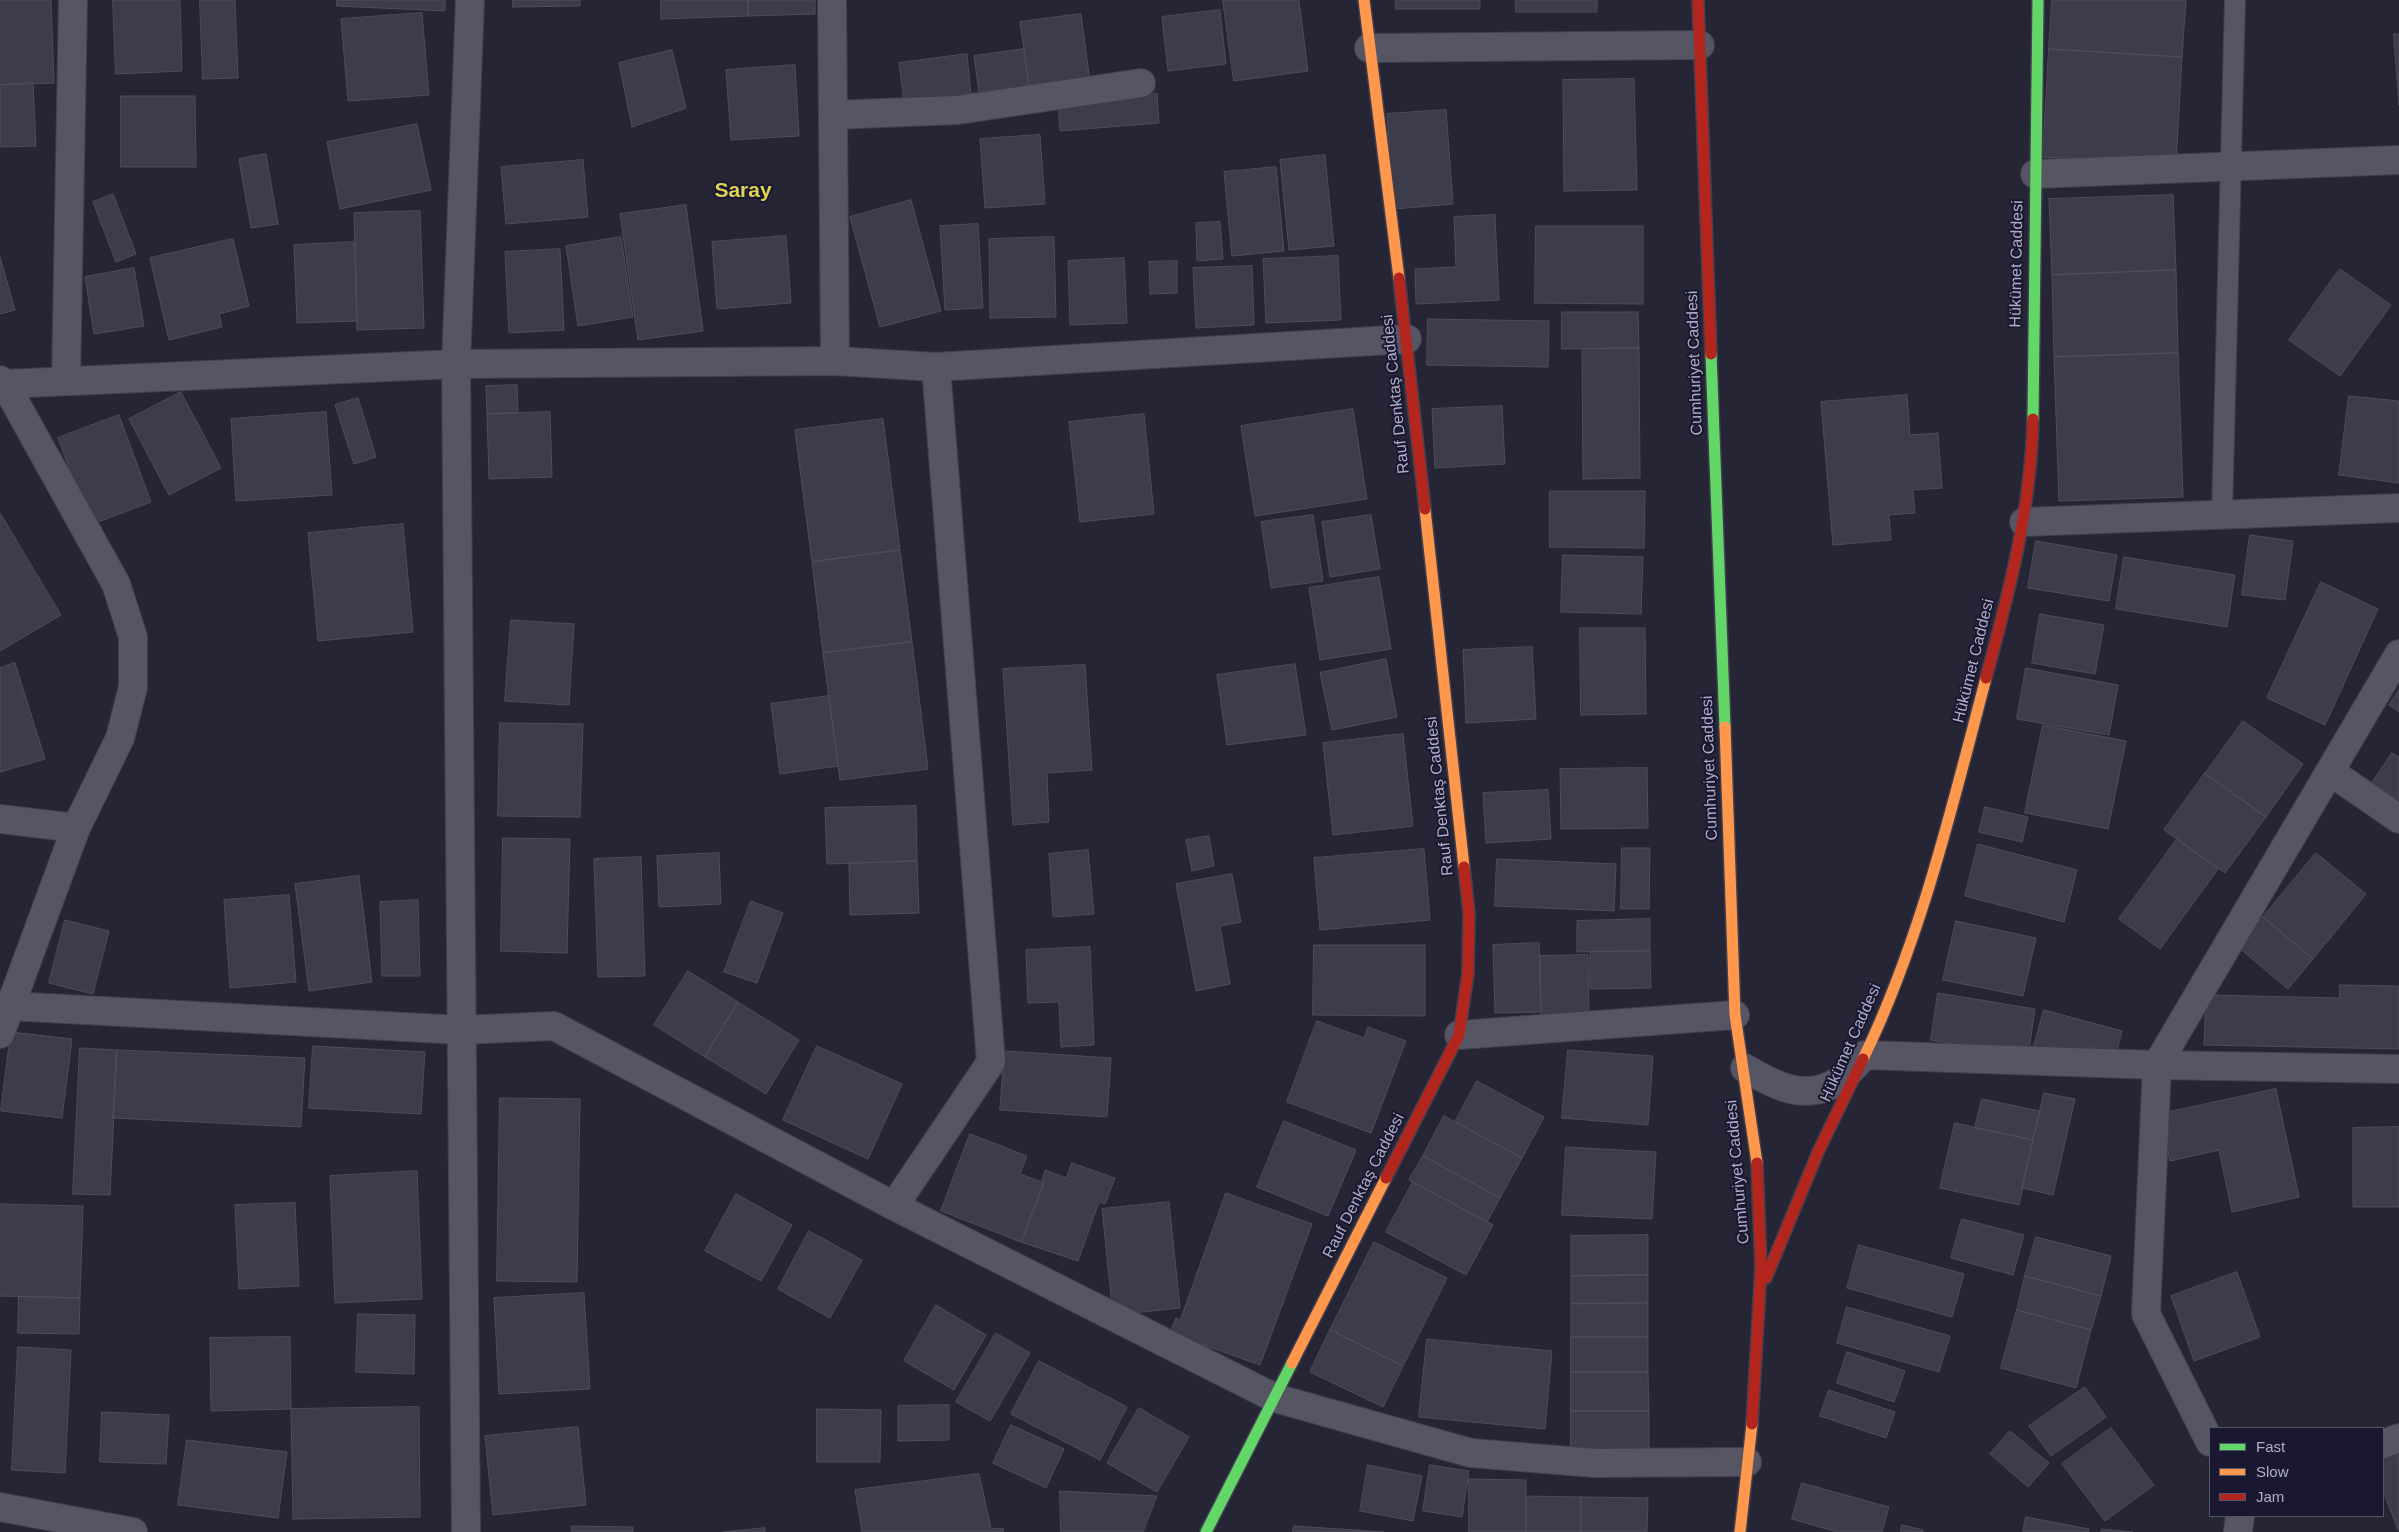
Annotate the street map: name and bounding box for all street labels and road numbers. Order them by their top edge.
street label: Hükümet Caddesi [2006,200,2028,328]
street label: Cumhuriyet Caddesi [1683,290,1707,436]
street label: Rauf Denktaş Caddesi [1378,313,1414,475]
street label: Hükümet Caddesi [1949,597,1999,725]
street label: Cumhuriyet Caddesi [1698,695,1722,841]
street label: Rauf Denktaş Caddesi [1422,715,1458,877]
street label: Hükümet Caddesi [1816,981,1886,1105]
street label: Cumhuriyet Caddesi [1722,1099,1754,1245]
street label: Rauf Denktaş Caddesi [1319,1110,1409,1262]

